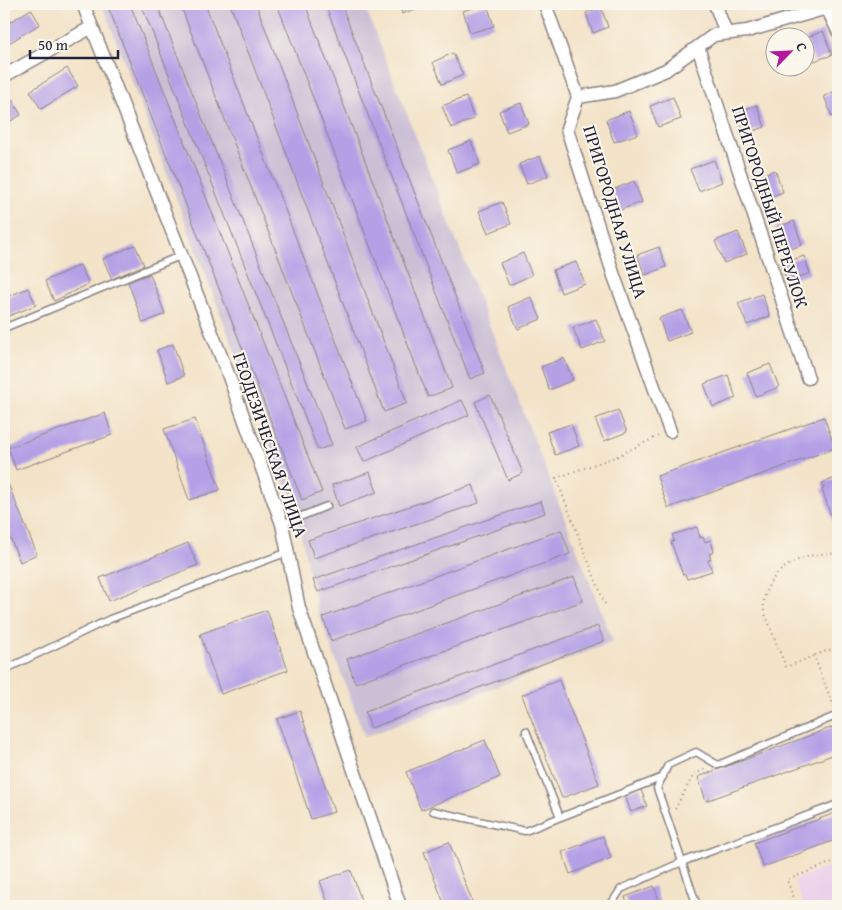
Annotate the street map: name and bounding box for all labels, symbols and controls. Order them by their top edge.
scale bar [30,28,118,60]
north arrow [764,28,814,78]
text: 50 m [38,34,69,55]
text: С [791,39,813,54]
street label: ПРИГОРОДНЫЙ ПЕРЕУЛОК [725,102,816,311]
street label: ПРИГОРОДНАЯ УЛИЦА [576,122,655,302]
street label: ГЕОДЕЗИЧЕСКАЯ УЛИЦА [226,349,315,541]

